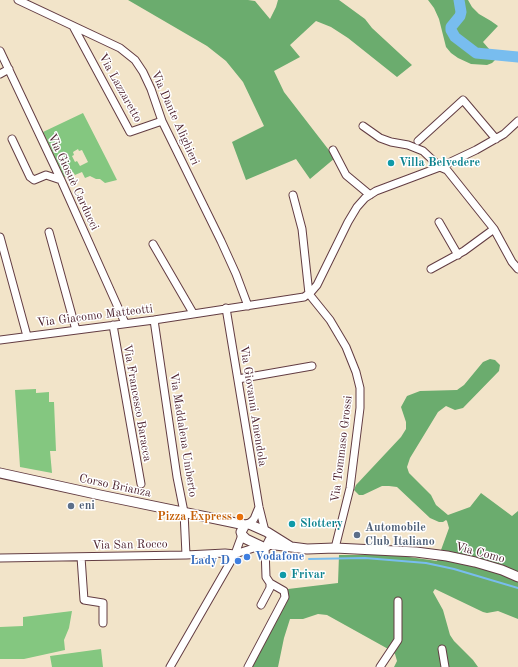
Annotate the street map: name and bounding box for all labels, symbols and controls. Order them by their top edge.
street label: Via Lazzaretto [95,51,145,125]
street label: Via Dante Alighieri [148,69,202,167]
street label: Via Giosuè Carducci [44,131,102,233]
place label: Villa Belvedere [399,156,480,170]
marker: Villa Belvedere [386,158,396,168]
street label: Via Giacomo Matteotti [36,302,154,330]
street label: Via Francesco Baracca [120,343,154,463]
street label: Via Giovanni Amendola [236,345,270,467]
street label: Via Maddalena Umberto [166,372,200,498]
street label: Via Tommaso Grossi [328,395,356,503]
street label: Corso Brianza [78,471,152,501]
place label: eni [79,499,95,513]
marker: eni [66,501,76,511]
place label: Pizza Express [157,510,232,524]
marker: Pizza Express [235,512,245,522]
place label: Slottery [300,517,343,531]
marker: Slottery [287,519,297,529]
place label: Automobile Club Italiano [365,521,435,549]
marker: Automobile Club Italiano [352,530,362,540]
street label: Via San Rocco [92,537,168,553]
street label: Via Como [454,539,506,567]
place label: Vodafone [255,550,304,564]
marker: Vodafone [242,552,252,562]
place label: Lady D [190,554,230,568]
marker: Lady D [233,556,243,566]
place label: Frivar [291,568,325,582]
marker: Frivar [278,570,288,580]

